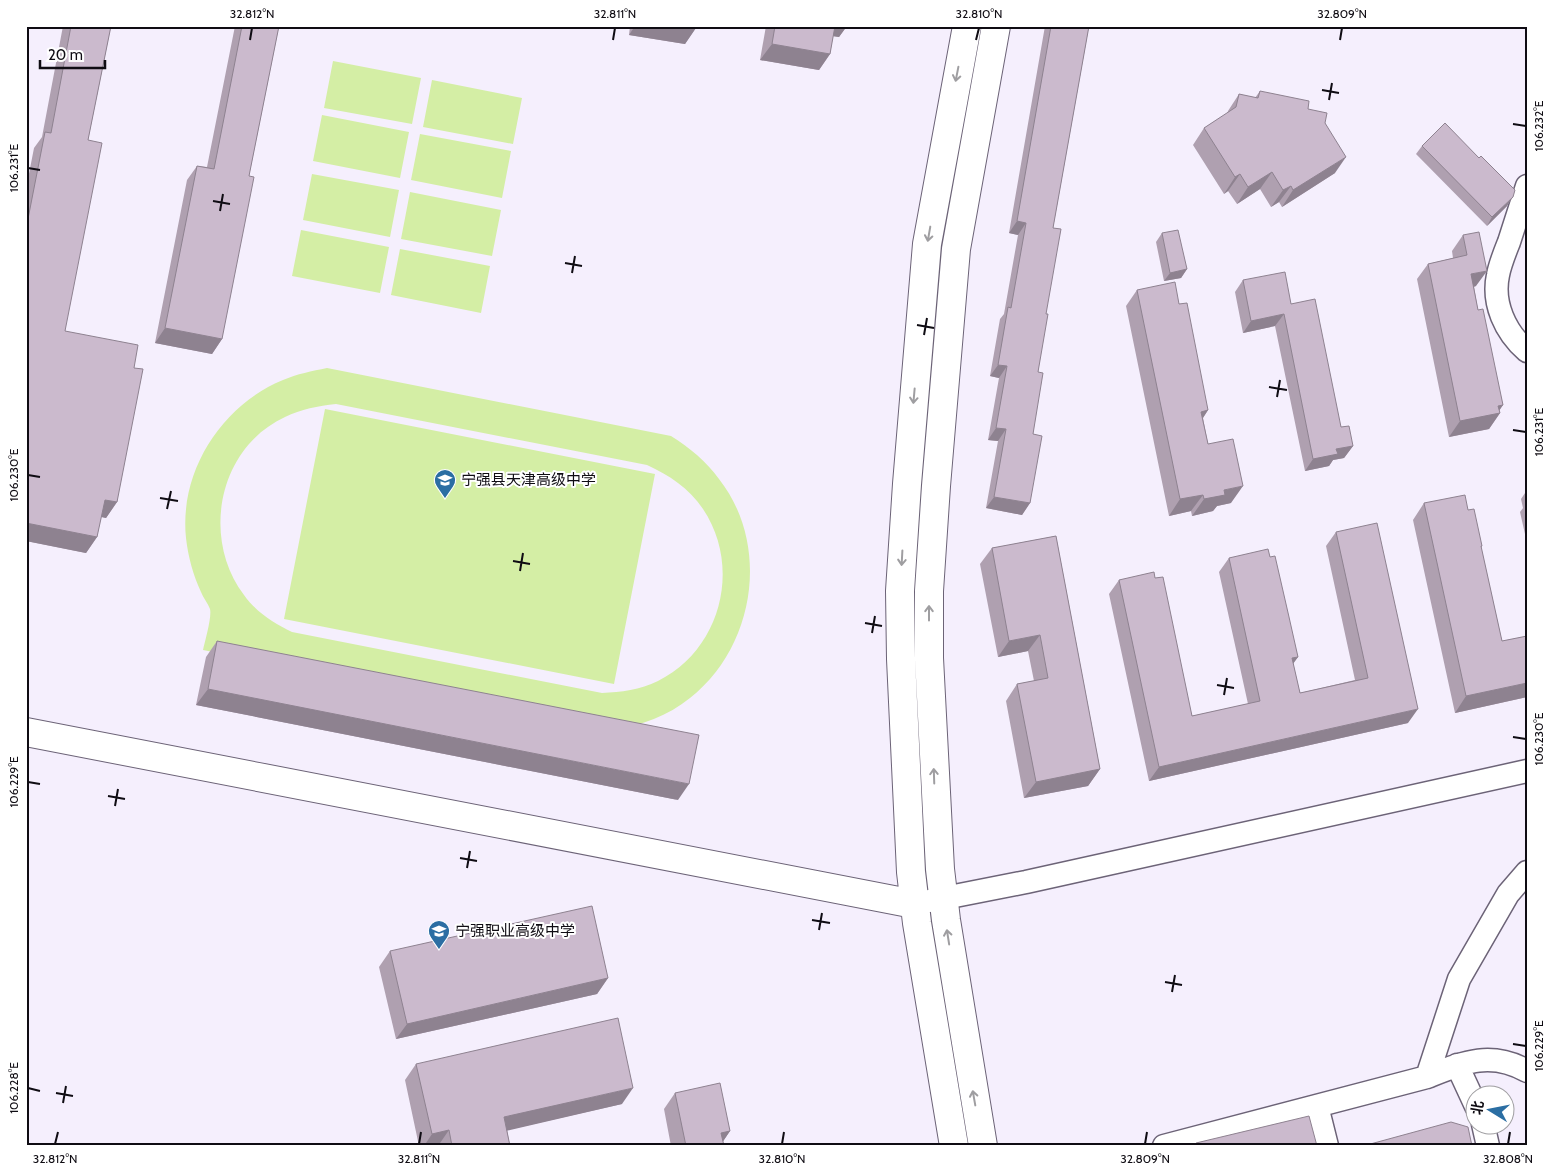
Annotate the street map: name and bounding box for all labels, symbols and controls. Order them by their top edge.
text: 32.812°N [230,6,274,21]
text: 32.811°N [594,6,636,21]
text: 32.810°N [956,6,1002,21]
text: 32.809°N [1317,6,1367,21]
scale bar [40,38,105,70]
text: 20 m [48,46,83,64]
one-way arrow [952,66,962,82]
text: 106.232°E [1531,100,1546,151]
text: 106.231°E [6,143,21,192]
one-way arrow [924,226,934,242]
one-way arrow [909,388,918,404]
text: 106.231°E [1531,407,1546,456]
text: 106.230°E [6,448,21,501]
school or university icon: 宁强县天津高级中学 [433,468,457,499]
place label: 宁强县天津高级中学 [461,471,596,489]
one-way arrow [897,550,907,566]
one-way arrow [924,605,934,622]
text: 106.230°E [1531,712,1546,765]
text: 106.229°E [6,756,21,808]
one-way arrow [930,768,939,784]
school or university icon: 宁强职业高级中学 [427,919,451,950]
place label: 宁强职业高级中学 [455,922,575,940]
one-way arrow [943,930,953,946]
text: 106.229°E [1531,1020,1546,1072]
text: 106.228°E [6,1062,21,1114]
north arrow [1466,1084,1516,1134]
one-way arrow [969,1090,979,1106]
text: 北 [1467,1099,1487,1116]
text: 32.812°N [33,1151,77,1166]
text: 32.811°N [398,1151,440,1166]
text: 32.810°N [759,1151,805,1166]
text: 32.809°N [1120,1151,1170,1166]
text: 32.808°N [1483,1151,1533,1166]

